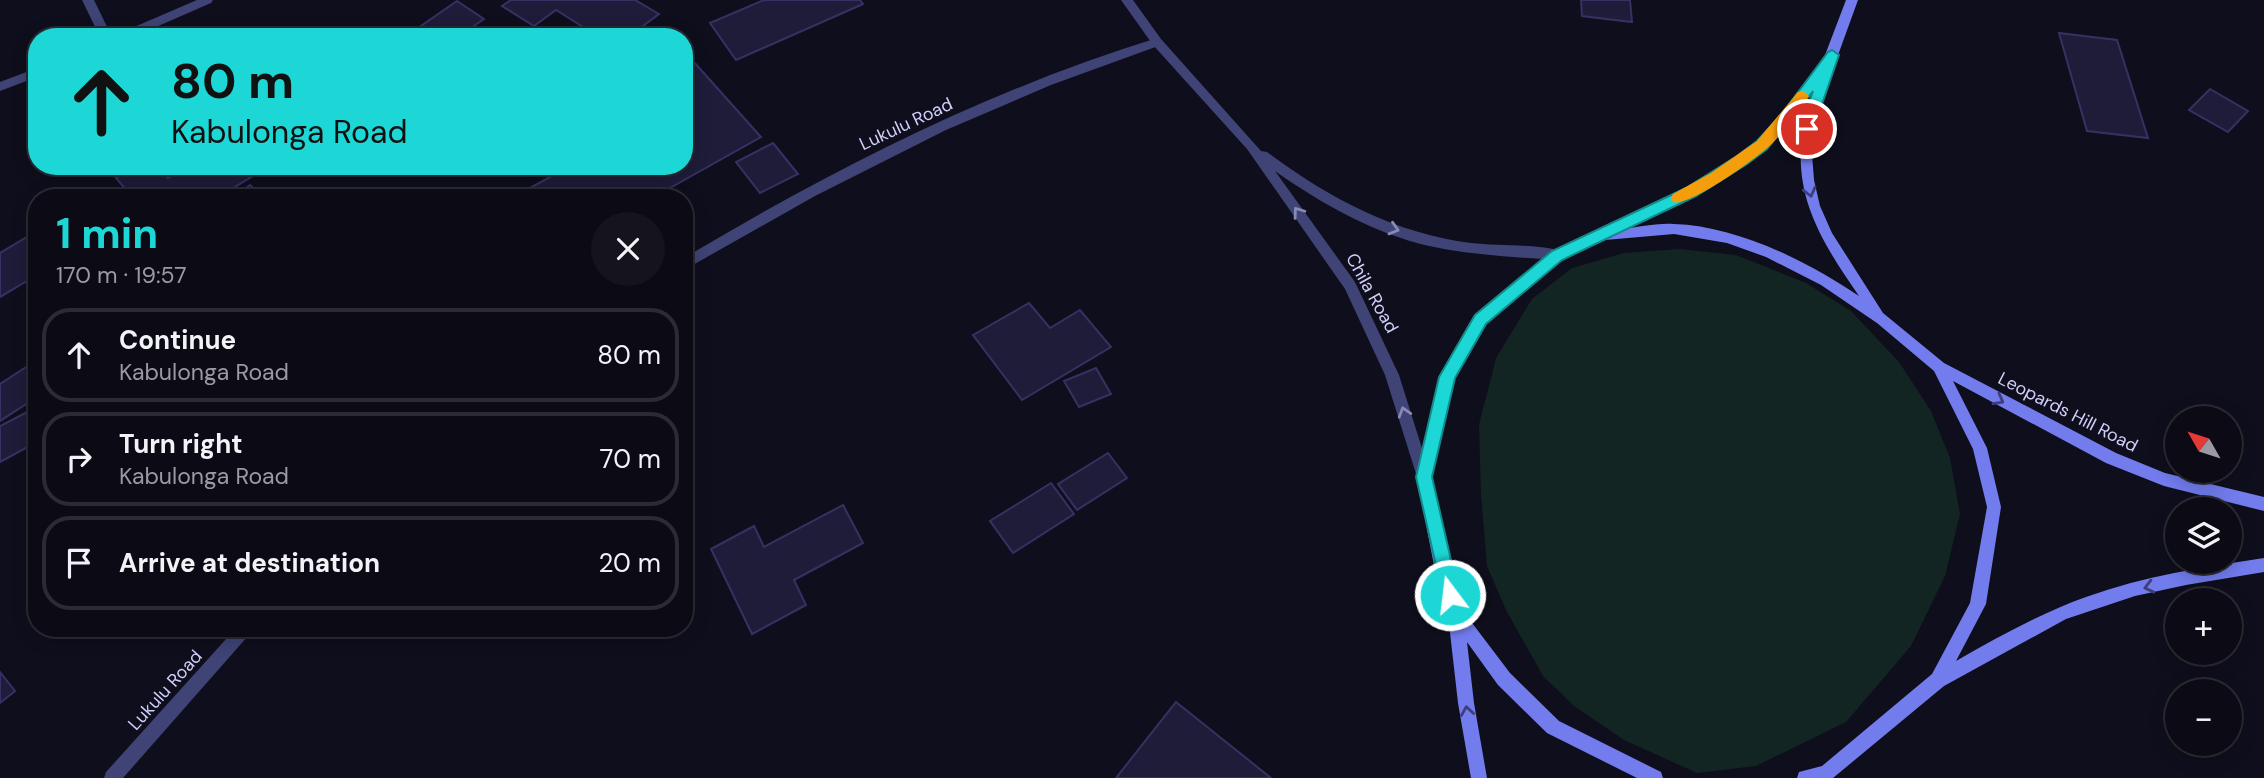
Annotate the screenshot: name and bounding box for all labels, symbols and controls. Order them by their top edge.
text: 80 m [171,49,294,113]
icon: ahead [56,56,147,147]
street label: Lukulu Road [856,92,956,156]
pin [1777,99,1837,159]
icon: arrive [1788,110,1826,148]
text: Kabulonga Road [171,111,408,153]
one-way arrow [1802,186,1816,198]
text: 1 min [56,206,158,261]
one-way arrow [1294,207,1306,220]
button: close [591,212,665,286]
one-way arrow [1387,221,1399,236]
street label: Chila Road [1340,249,1404,337]
text: 170 m · 19:57 [56,260,186,290]
text: Continue [119,323,236,357]
icon: ahead [60,336,98,374]
text: 80 m [597,338,661,372]
text: Kabulonga Road [119,357,289,387]
street label: Leopards Hill Road [1994,366,2142,458]
one-way arrow [1992,392,2004,405]
one-way arrow [1397,406,1412,418]
north arrow [2165,406,2242,483]
map controls [2165,406,2242,756]
text: Turn right [119,427,243,461]
icon: right [60,440,98,478]
text: 70 m [600,442,661,476]
text: Kabulonga Road [119,461,289,491]
button: layers [2165,497,2242,574]
icon: arrive [60,544,98,582]
text: Arrive at destination [119,546,380,580]
text: 20 m [598,546,661,580]
position arrow [1413,558,1487,632]
one-way arrow [2143,579,2155,593]
button: + [2165,588,2242,665]
street label: Lukulu Road [123,645,207,735]
button: − [2165,679,2242,756]
one-way arrow [1460,705,1475,717]

